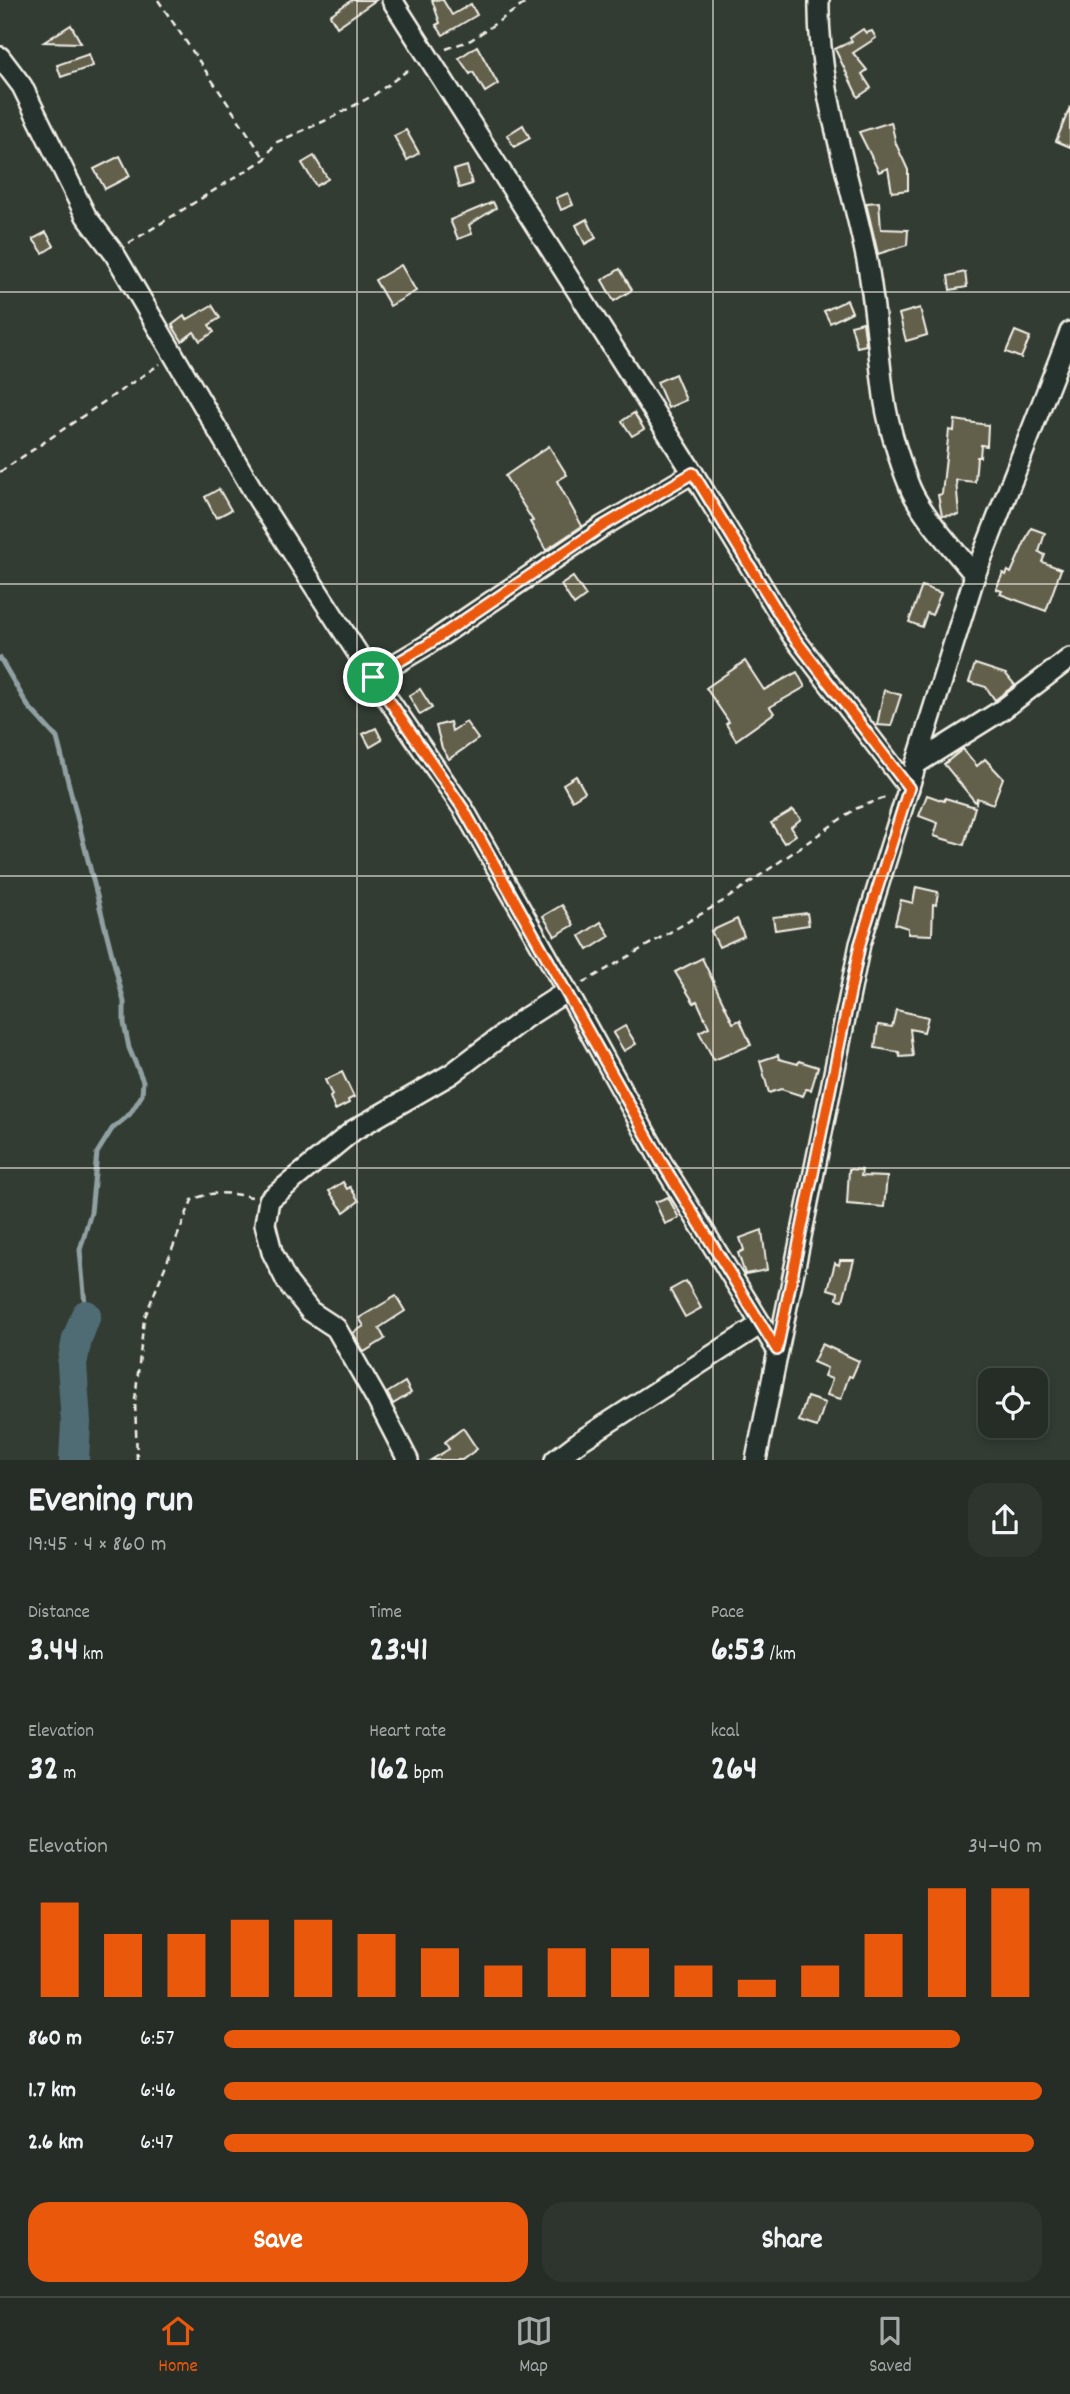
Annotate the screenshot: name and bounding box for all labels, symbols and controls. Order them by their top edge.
pin [343,647,403,707]
icon: arrive [354,658,392,696]
map controls [978,1368,1048,1438]
button: locate [978,1368,1048,1438]
text: Evening run [28,1475,193,1530]
button: share [968,1483,1042,1557]
text: 19:45 · 4 × 860 m [28,1529,167,1562]
text: Distance [28,1600,90,1627]
text: Time [369,1600,402,1627]
text: Pace [711,1600,744,1627]
text: 3.44 [28,1627,78,1677]
text: 23:41 [369,1627,428,1677]
text: 6:53 [711,1627,765,1677]
text: km [78,1642,104,1669]
text: /km [765,1642,796,1669]
text: Elevation [28,1719,94,1746]
text: Heart rate [369,1719,446,1746]
text: kcal [711,1719,740,1746]
text: 32 [28,1746,59,1796]
text: 162 [369,1746,409,1796]
text: 264 [711,1746,758,1796]
text: m [59,1761,76,1788]
text: bpm [409,1761,444,1788]
text: Elevation [28,1831,108,1864]
text: 34–40 m [968,1831,1042,1864]
text: 860 m [28,2023,82,2056]
text: 6:57 [140,2023,175,2056]
text: 1.7 km [28,2075,76,2108]
text: 6:46 [140,2075,176,2108]
text: 2.6 km [28,2127,84,2160]
text: 6:47 [140,2127,173,2160]
button: Save [28,2202,528,2282]
button: Share [542,2202,1042,2282]
tab: Home [158,2312,198,2381]
tab: Map [515,2312,553,2381]
tab: Saved [869,2312,912,2381]

